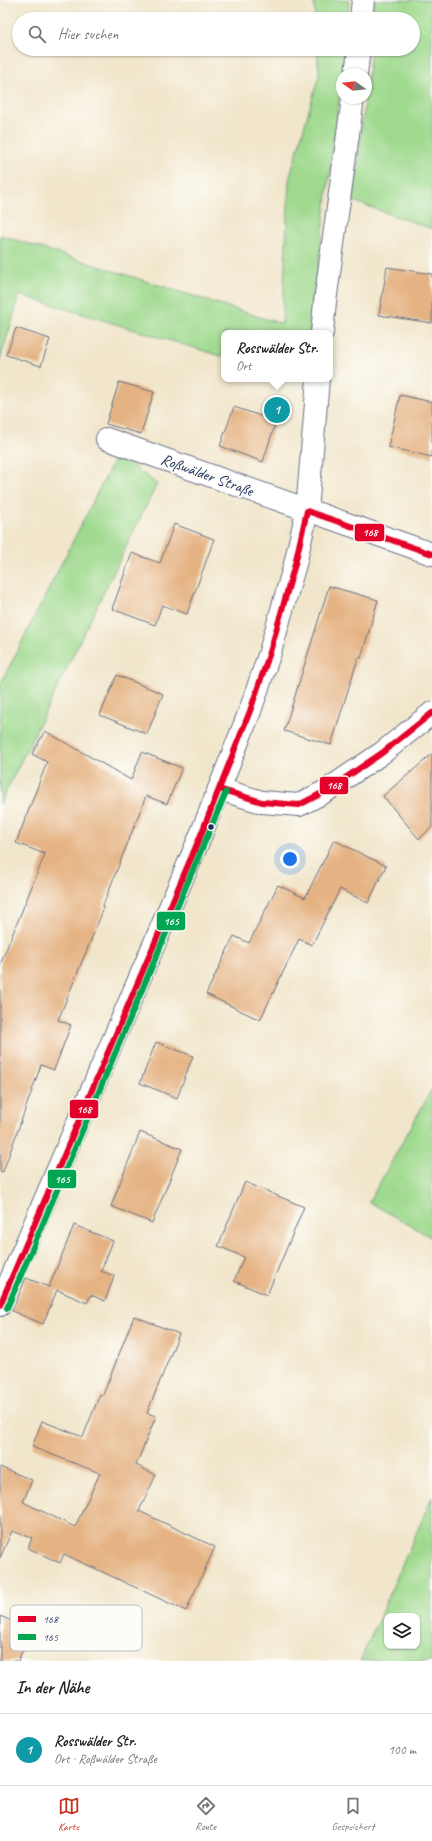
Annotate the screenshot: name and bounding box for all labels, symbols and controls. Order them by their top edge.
search box [12,12,420,56]
icon: search [26,23,48,45]
text: Hier suchen [58,25,118,44]
north arrow [336,68,372,104]
popup [221,330,333,382]
text: Rosswälder Str. [236,339,318,358]
text: Ort [236,358,251,374]
pin: 1 [264,395,290,425]
street label: Roßwälder Straße [158,449,258,502]
line badge: 168 [354,523,385,542]
text: 168 [362,525,380,539]
line badge: 168 [319,776,349,795]
text: 168 [326,778,344,792]
unlabelled marker [206,822,216,832]
your location [280,849,300,869]
line badge: 165 [156,911,186,931]
text: 165 [164,914,180,928]
line badge: 168 [69,1099,99,1119]
text: 168 [76,1102,94,1116]
line badge: 165 [47,1169,77,1189]
text: 165 [55,1172,71,1186]
legend [10,1605,142,1651]
text: 168 [43,1612,59,1626]
map controls [384,1613,420,1649]
button: layers [384,1613,420,1649]
text: 165 [43,1630,59,1644]
text: In der Nähe [16,1677,89,1698]
text: Rosswälder Str. [54,1732,136,1751]
text: 1 [26,1742,32,1758]
text: 100 m [388,1742,416,1758]
text: Ort · Roßwälder Straße [54,1751,157,1767]
tab: Karte [58,1795,80,1833]
tab: Route [195,1795,217,1833]
tab: Gespeichert [332,1795,374,1833]

